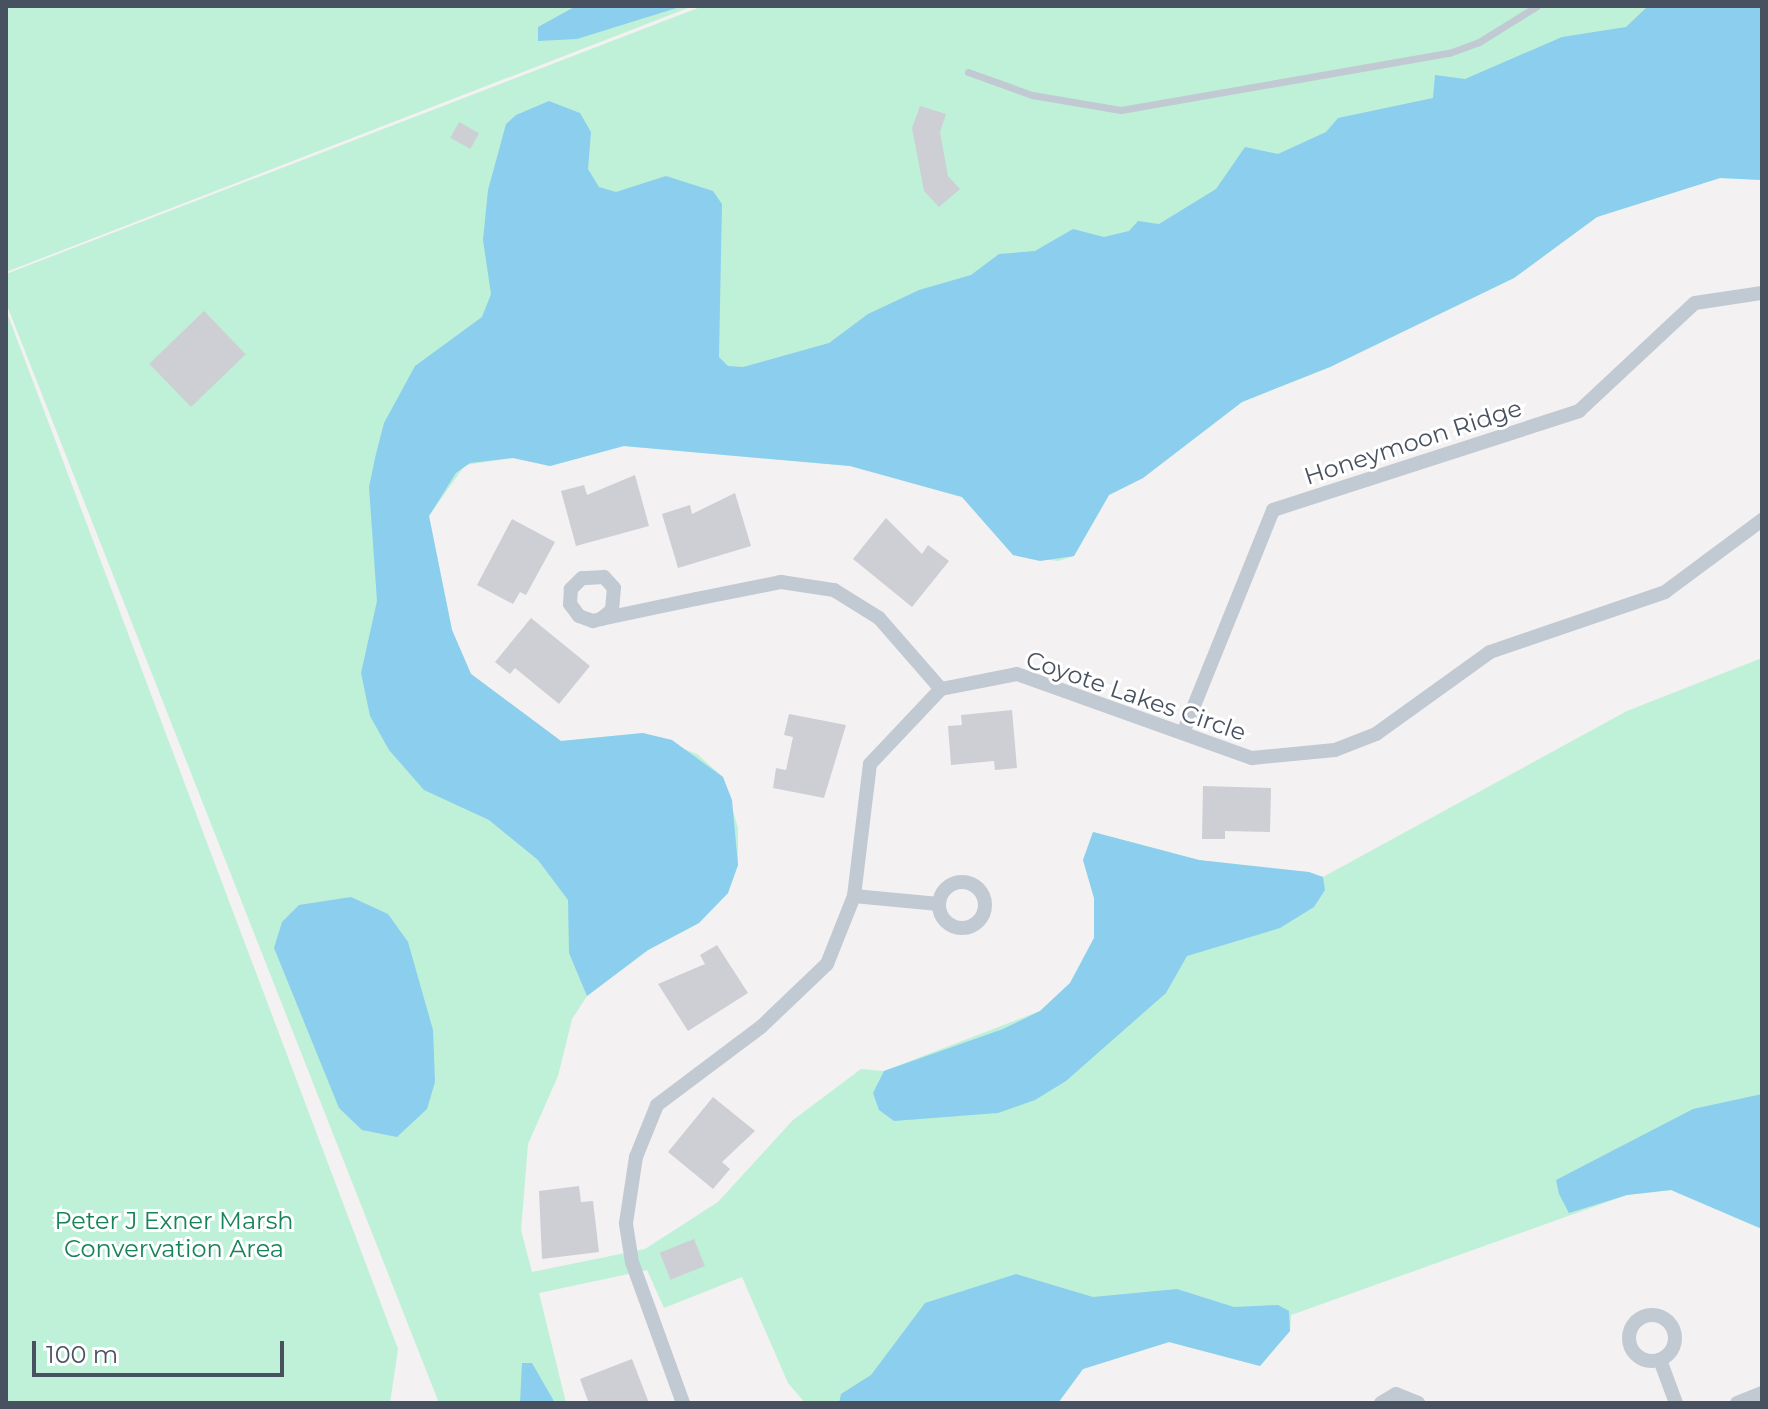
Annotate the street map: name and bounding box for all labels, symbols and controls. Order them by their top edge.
street label: Honeymoon Ridge [1301,393,1525,491]
street label: Coyote Lakes Circle [1022,645,1250,747]
park label: Peter J Exner Marsh Convervation Area [54,1207,294,1263]
scale bar [36,1325,288,1375]
text: 100 m [46,1340,118,1369]

